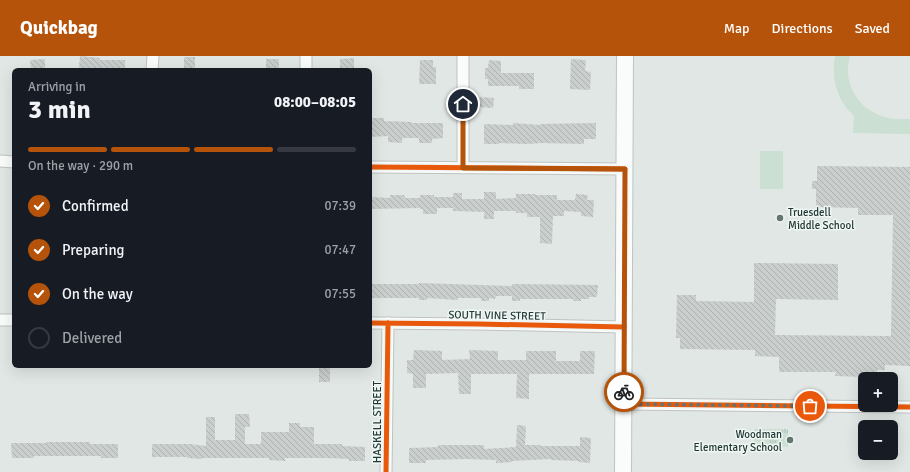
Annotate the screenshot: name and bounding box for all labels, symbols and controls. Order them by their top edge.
text: Quickbag [20,16,98,40]
text: Map [724,20,750,37]
text: Directions [772,20,833,37]
text: Saved [855,20,890,37]
text: Arriving in [28,79,86,95]
pin [446,87,480,121]
text: 08:00–08:05 [274,93,356,111]
icon: home [452,93,474,115]
text: 3 min [28,94,91,126]
text: On the way · 290 m [28,158,133,174]
icon: check [28,195,50,217]
text: Confirmed [62,197,129,215]
text: 07:39 [324,198,356,214]
place label: Truesdell Middle School [788,206,855,232]
marker: Truesdell Middle School [775,213,785,223]
icon: check [28,239,50,261]
text: Preparing [62,241,125,259]
text: 07:47 [324,242,356,258]
icon: check [28,283,50,305]
text: On the way [62,285,133,303]
text: 07:55 [324,286,356,302]
street label: SOUTH VINE STREET [448,308,546,323]
text: Delivered [62,329,122,347]
courier [604,372,644,412]
map controls [858,372,898,460]
button: + [858,372,898,412]
street label: HASKELL STREET [371,380,384,463]
icon: bike [613,381,635,403]
pin [793,389,827,423]
icon: bag [799,395,821,417]
button: − [858,420,898,460]
place label: Woodman Elementary School [694,428,782,454]
marker: Woodman Elementary School [785,435,795,445]

